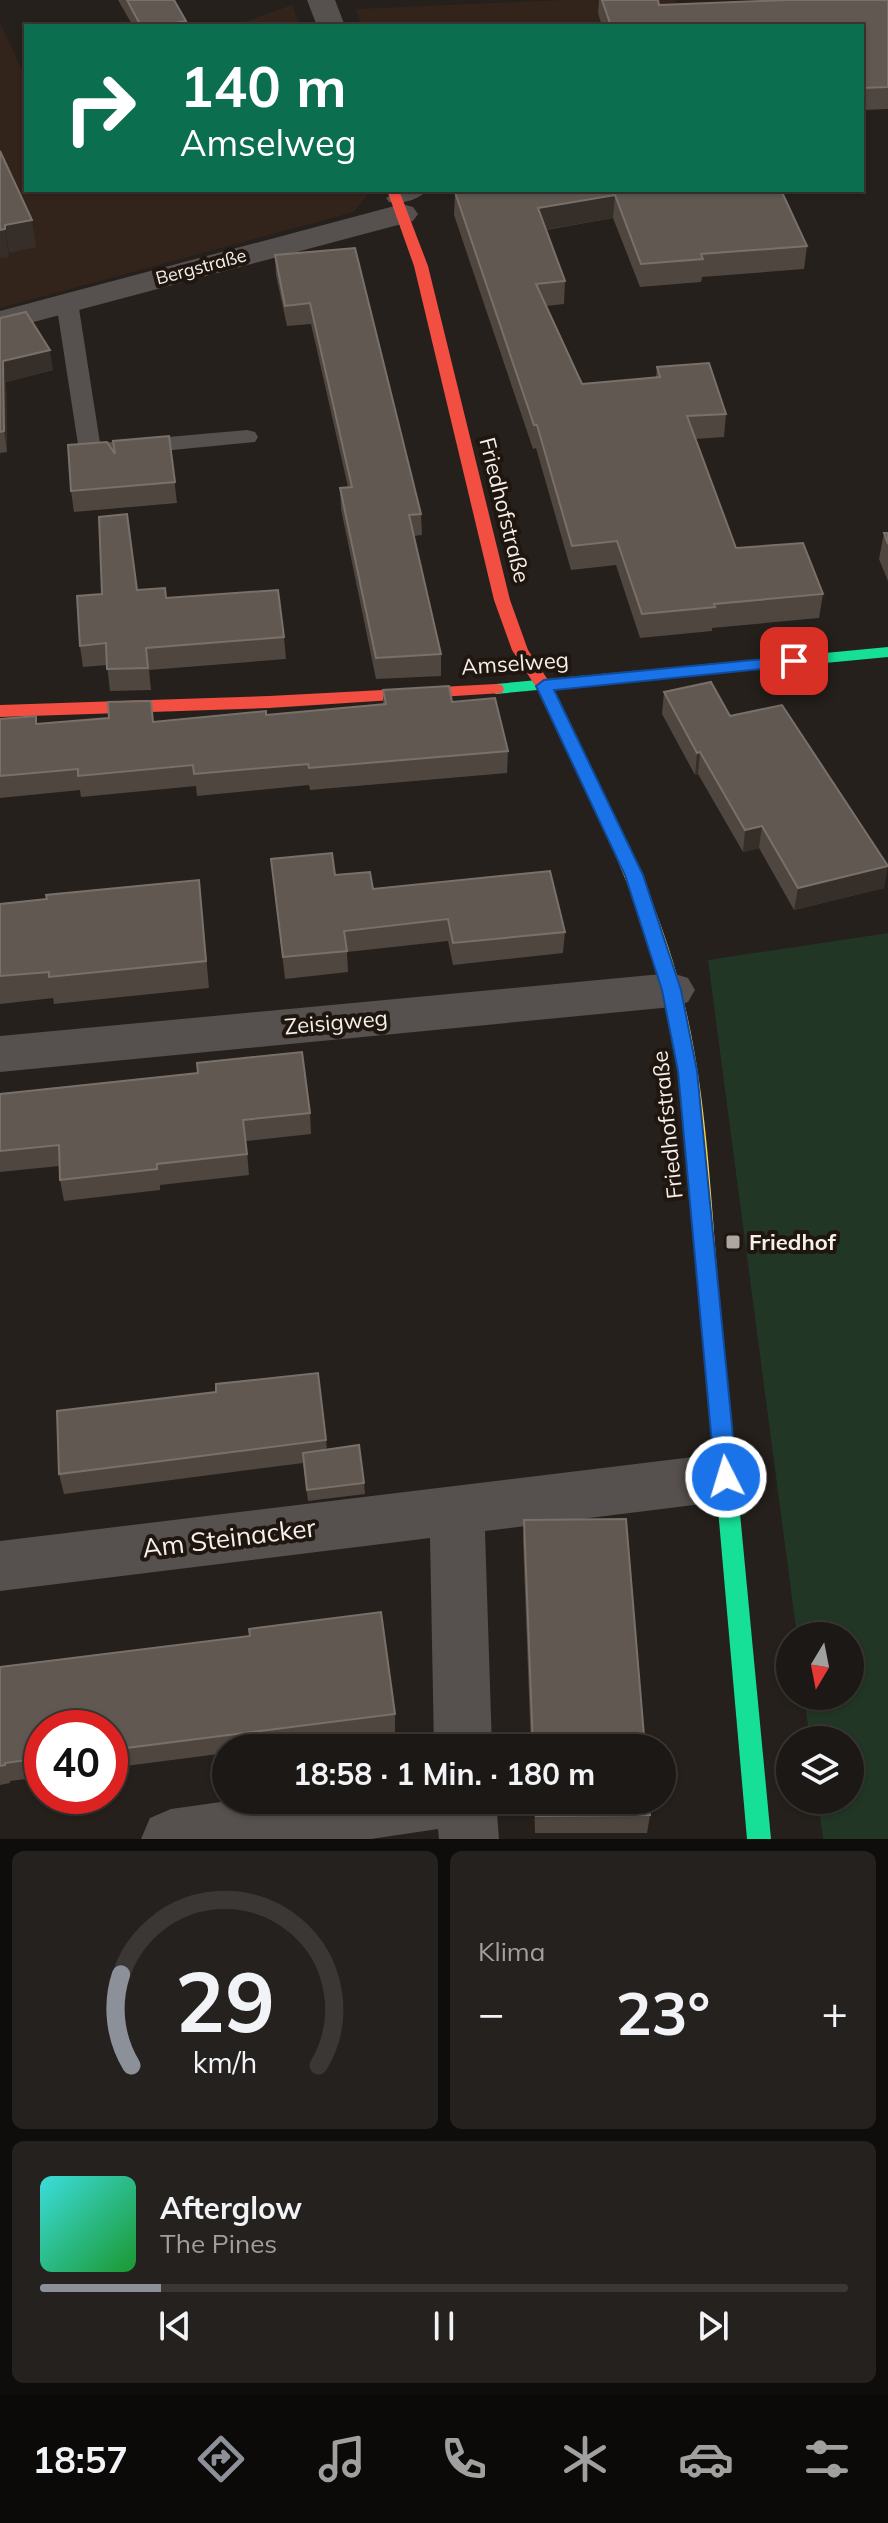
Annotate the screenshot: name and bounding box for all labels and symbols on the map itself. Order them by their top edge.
street label: Bergstraße [153,243,249,290]
street label: Friedhofstraße [473,434,537,586]
pin [760,627,828,695]
street label: Amselweg [460,645,570,681]
street label: Zeisigweg [283,1004,389,1040]
street label: Friedhofstraße [645,1050,689,1200]
place label: Friedhof [749,1228,837,1256]
marker: Friedhof [724,1233,742,1251]
position arrow [684,1435,768,1519]
street label: Am Steinacker [140,1510,318,1565]
north arrow [776,1622,864,1710]
speed limit sign: 40 [24,1710,128,1814]

